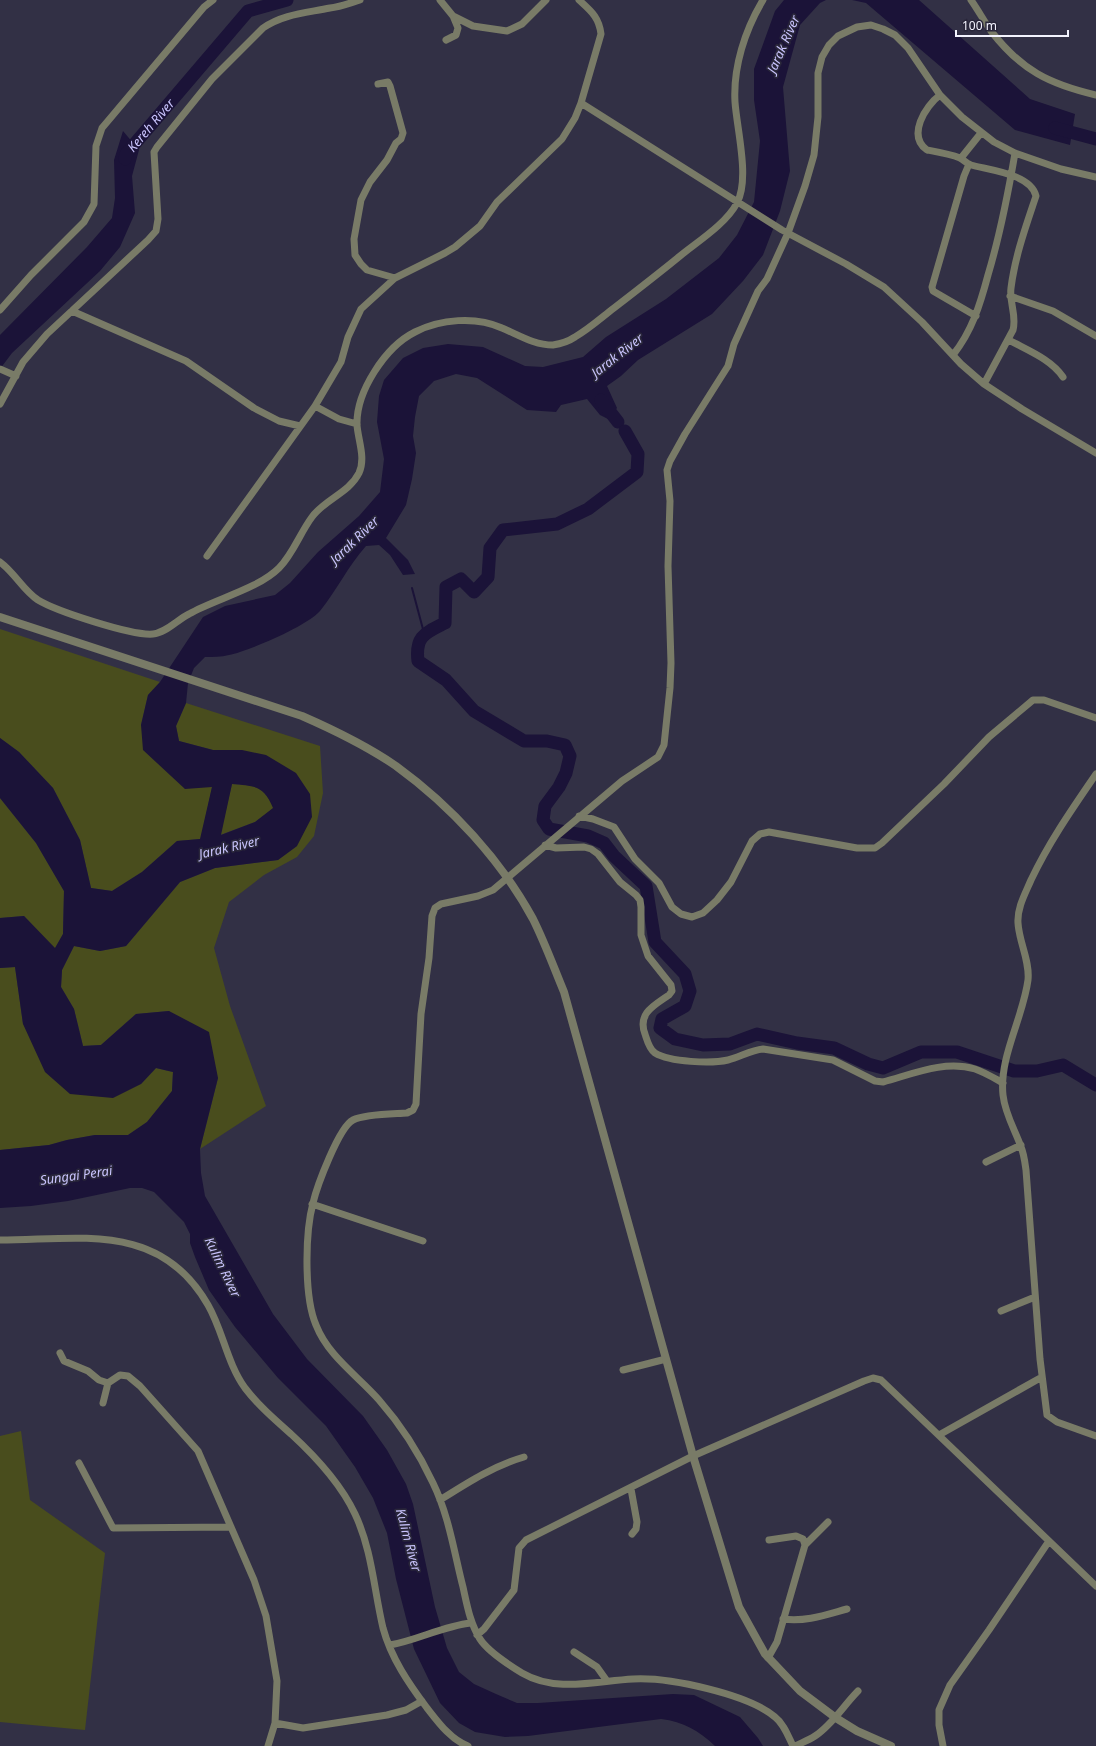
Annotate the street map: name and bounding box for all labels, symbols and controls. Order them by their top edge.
water label: Jarak River [761,11,804,79]
scale bar [956,12,1068,38]
text: 100 m [962,17,997,34]
water label: Kereh River [123,94,179,156]
water label: Jarak River [585,328,647,383]
water label: Jarak River [323,512,383,570]
water label: Jarak River [194,831,262,863]
water label: Sungai Perai [39,1161,114,1189]
water label: Kulim River [201,1234,246,1301]
water label: Kulim River [392,1506,426,1574]

